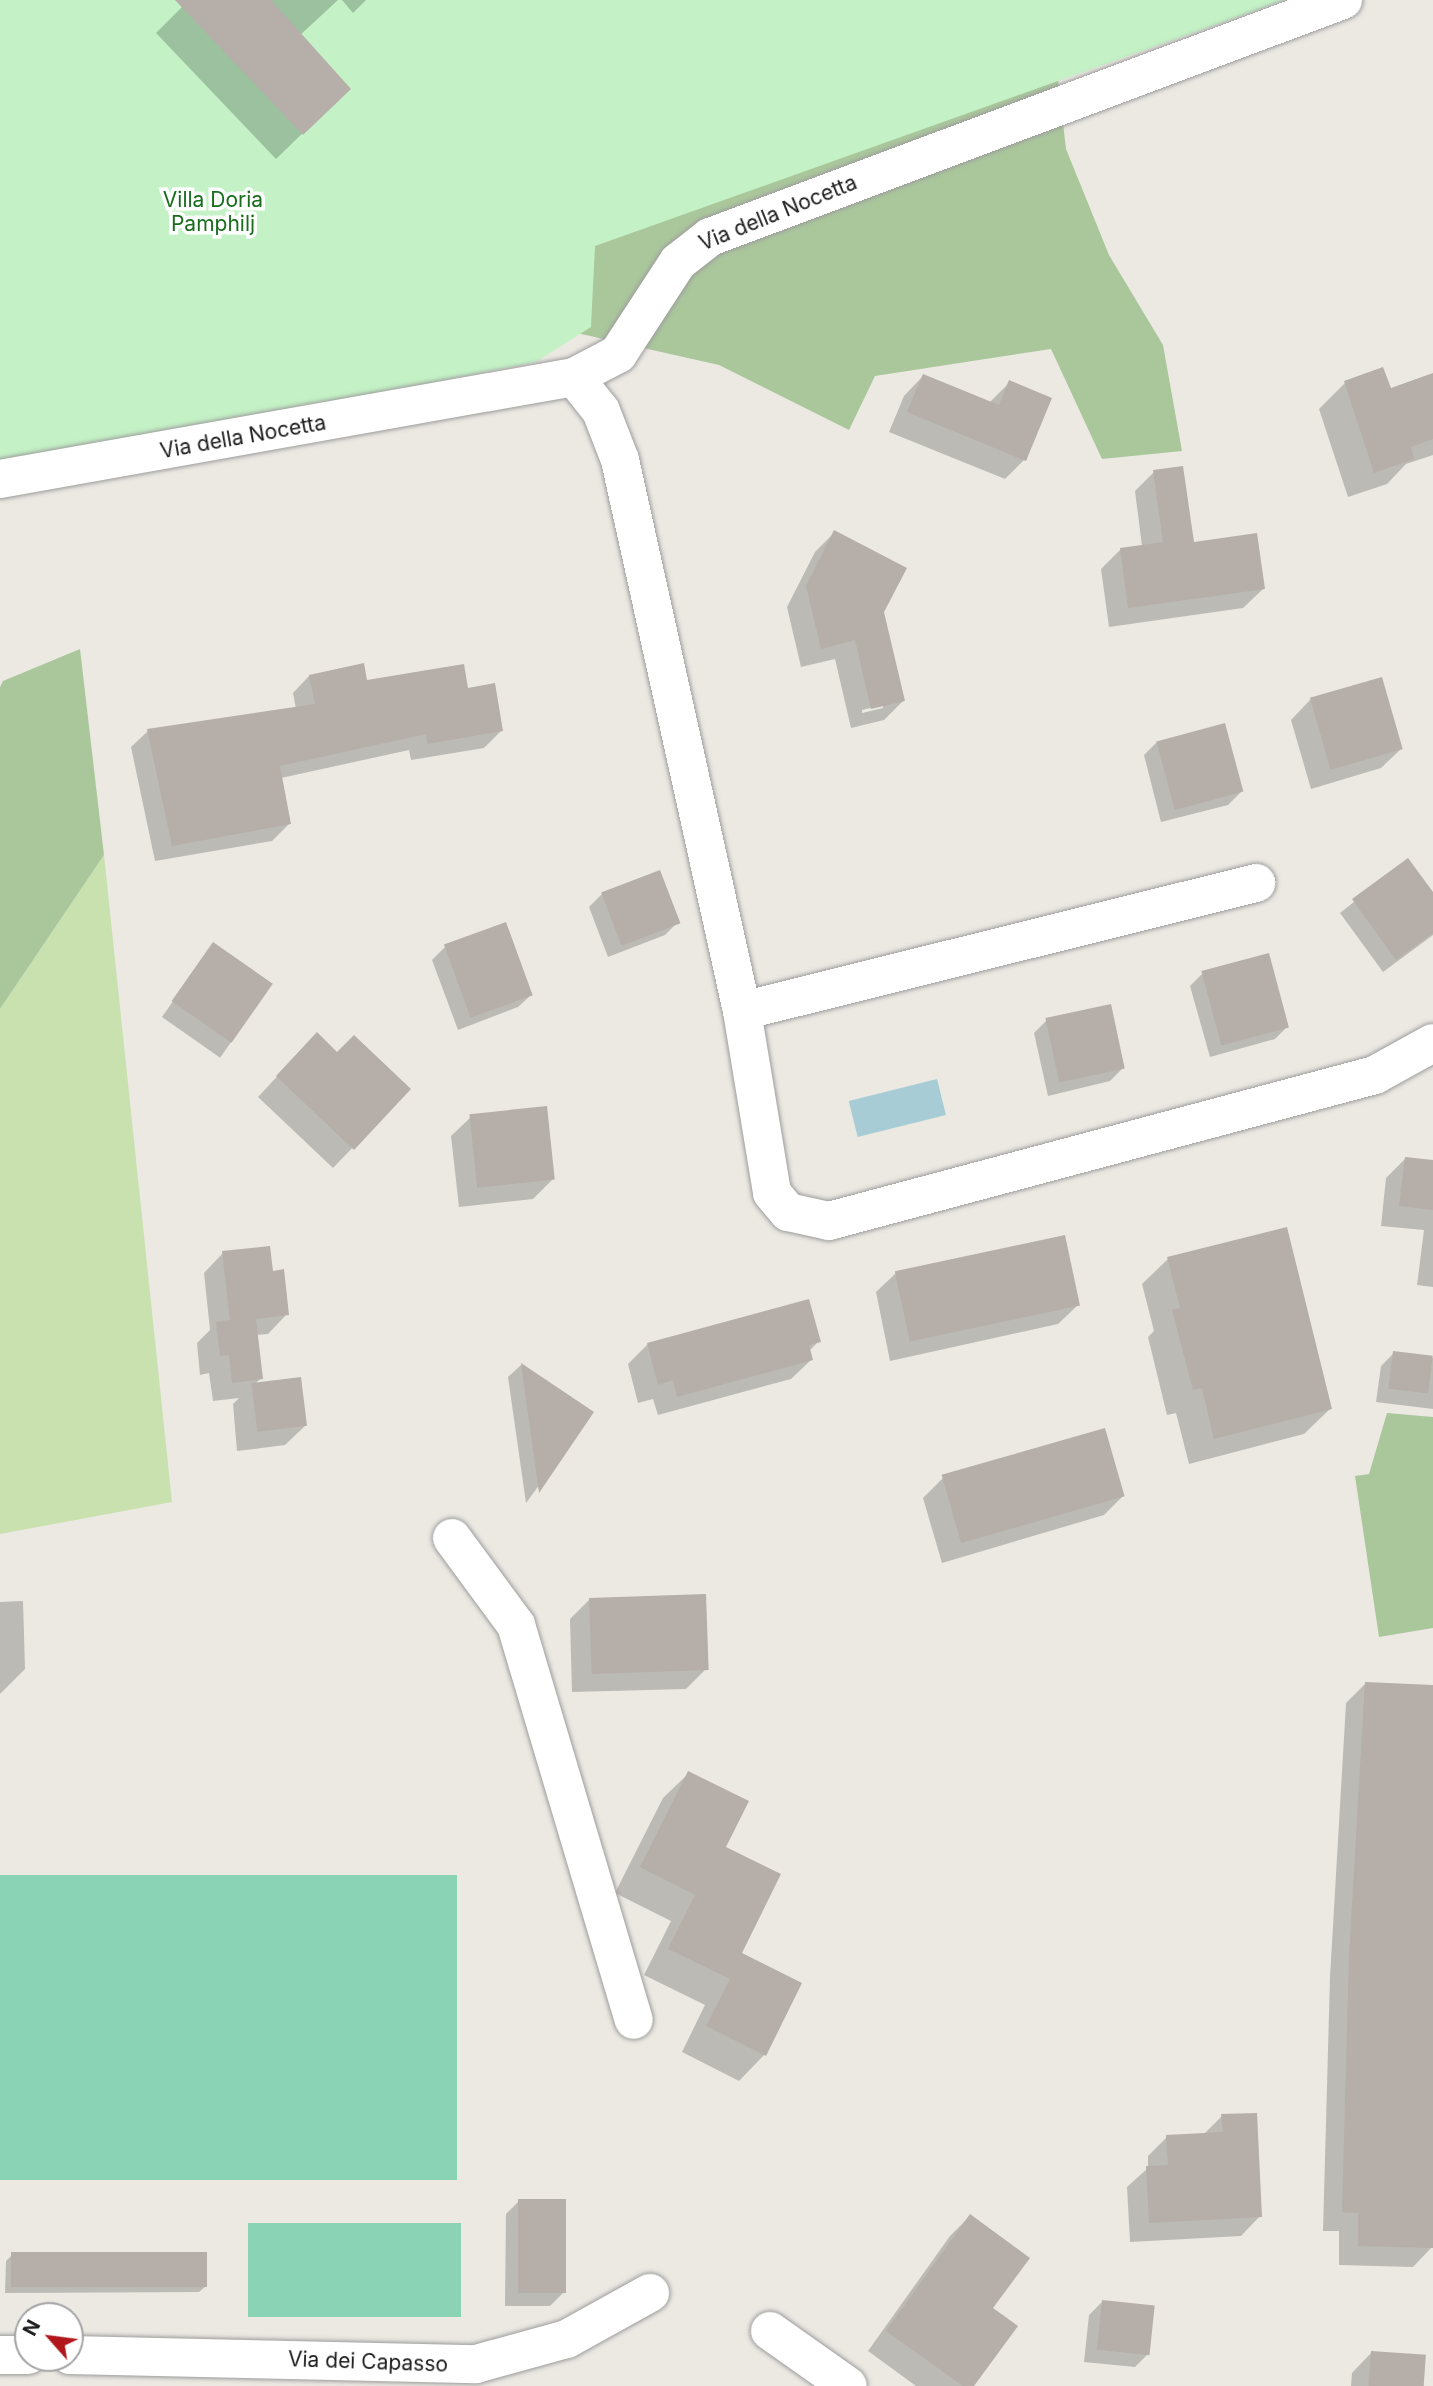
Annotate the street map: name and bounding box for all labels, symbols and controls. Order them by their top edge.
street label: Via della Nocetta [695,170,861,256]
park label: Villa Doria Pamphilj [163,187,263,237]
street label: Via della Nocetta [158,410,328,464]
north arrow [14,2302,84,2372]
text: N [18,2316,45,2340]
street label: Via dei Capasso [288,2347,448,2377]

